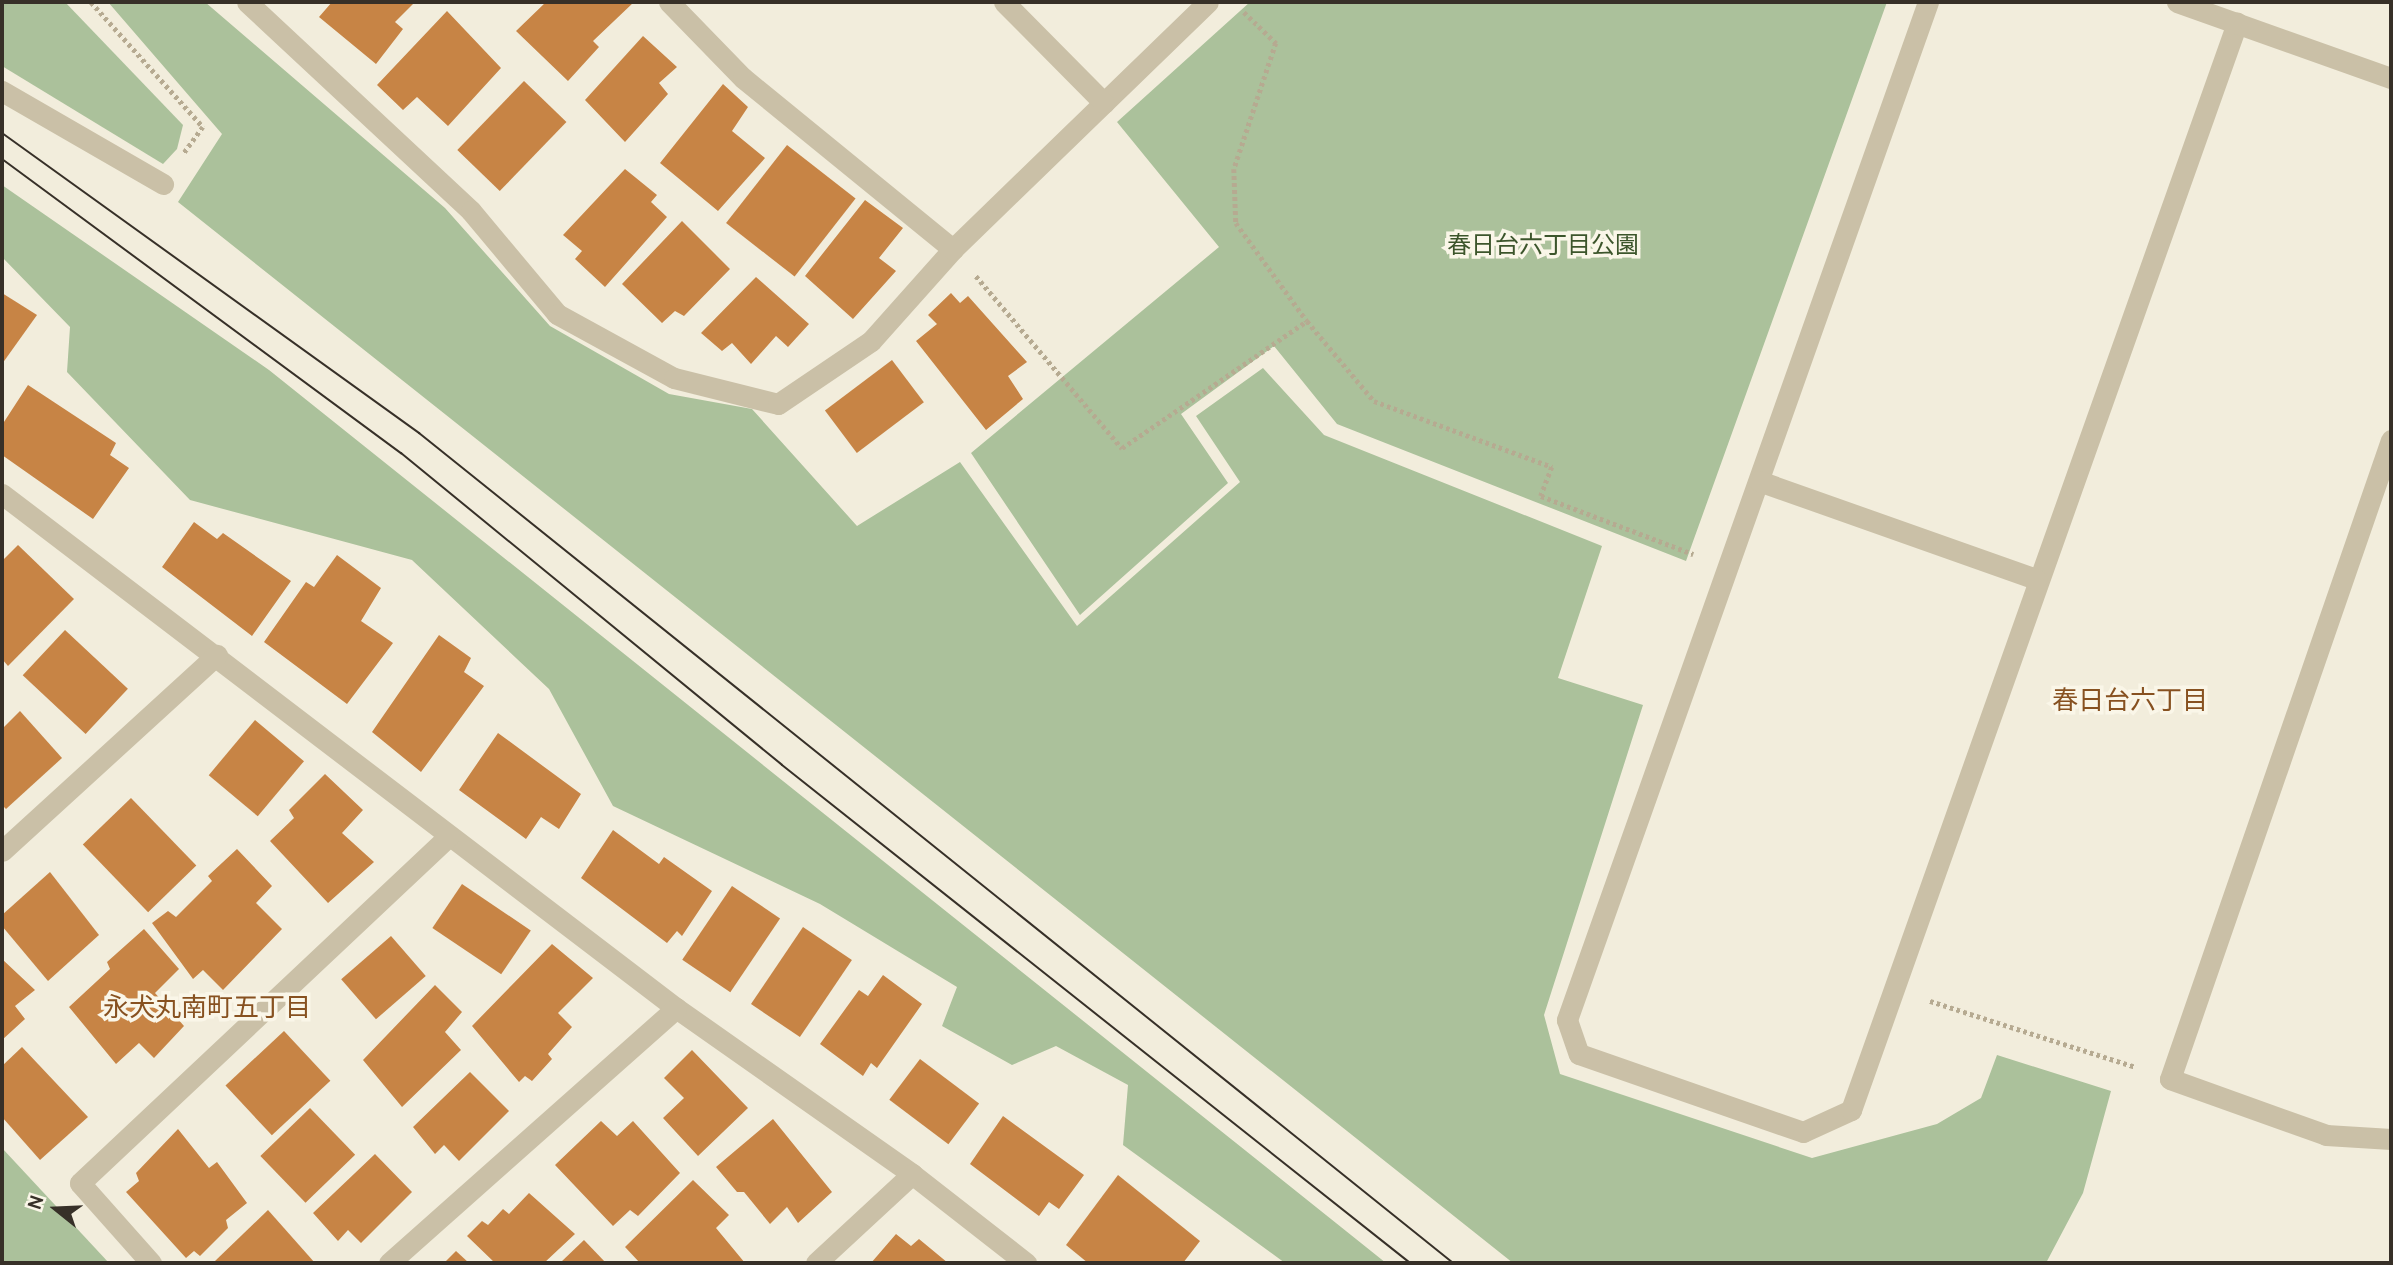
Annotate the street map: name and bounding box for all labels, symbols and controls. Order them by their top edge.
park label: 春日台六丁目公園 [1447,231,1639,259]
district label: 春日台六丁目 [2052,685,2208,717]
district label: 永犬丸南町五丁目 [103,992,311,1024]
north arrow [21,1174,91,1244]
text: N [23,1192,49,1212]

